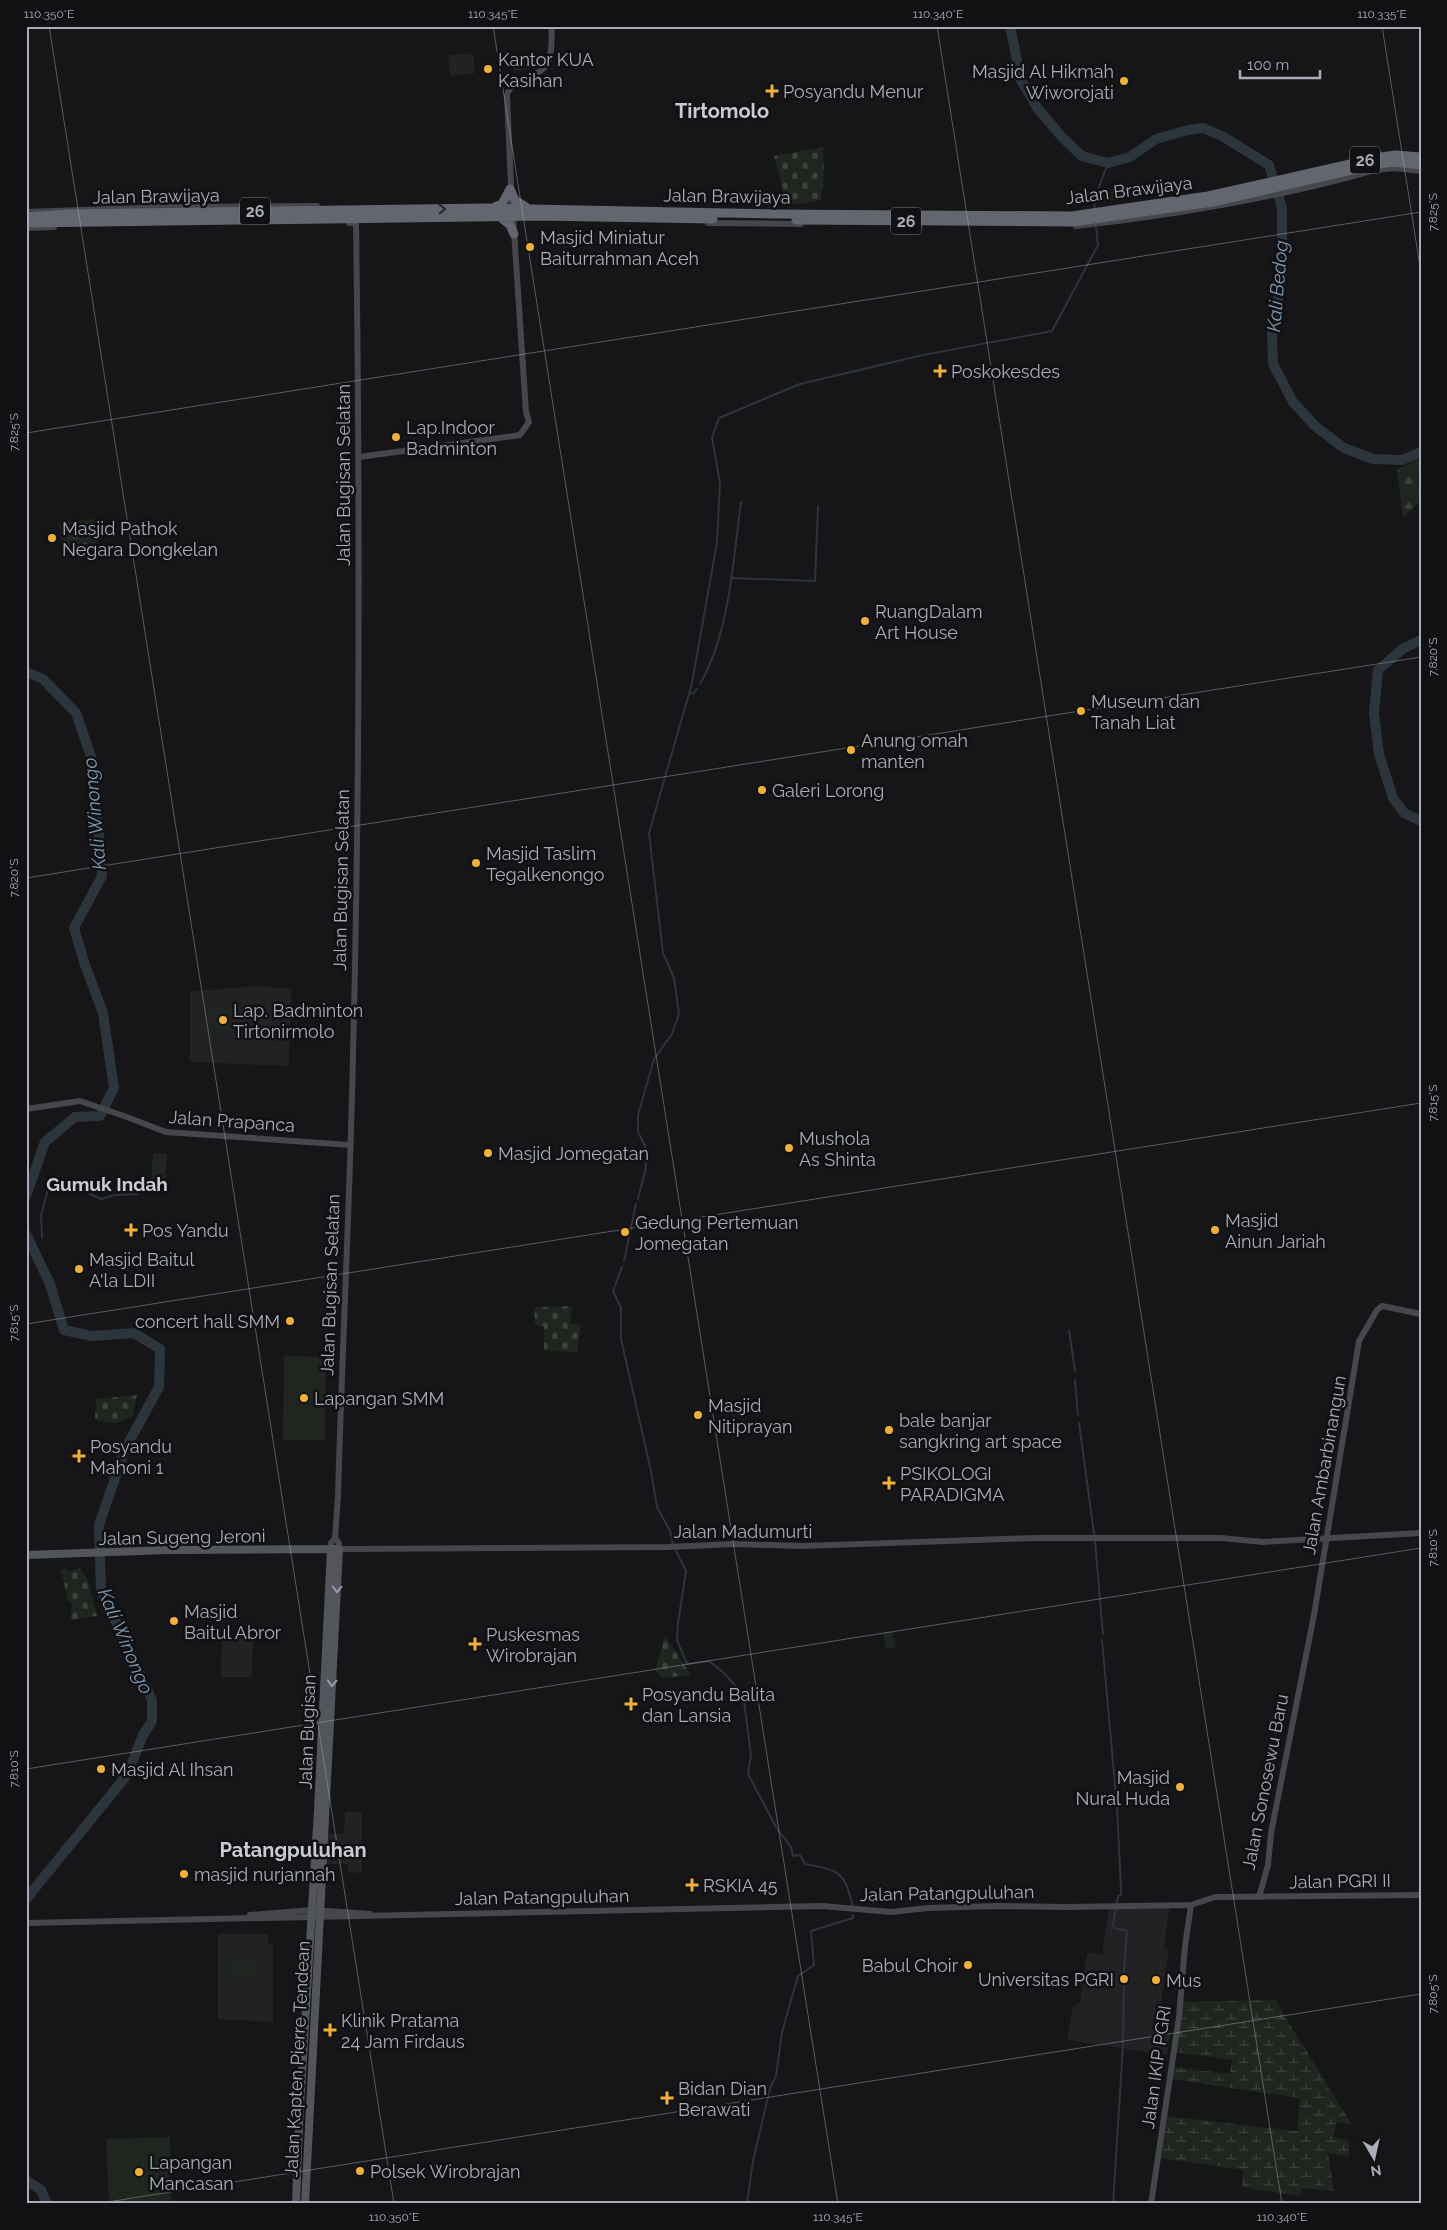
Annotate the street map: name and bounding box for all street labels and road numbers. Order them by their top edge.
road number: 26 [1350,146,1380,174]
street label: Jalan Brawijaya [1065,172,1193,208]
street label: Jalan Brawijaya [92,184,220,208]
street label: Jalan Brawijaya [663,184,791,208]
road number: 26 [240,198,270,225]
road number: 26 [891,208,921,235]
street label: Jalan Bugisan Selatan [333,384,354,566]
street label: Jalan Bugisan Selatan [329,789,353,971]
street label: Jalan Prapanca [168,1106,296,1136]
street label: Jalan Bugisan Selatan [316,1194,344,1376]
street label: Jalan Ambarbinangun [1298,1374,1350,1556]
street label: Jalan Madumurti [673,1521,813,1542]
street label: Jalan Sugeng Jeroni [98,1525,266,1549]
street label: Jalan Bugisan [295,1674,319,1790]
street label: Jalan Sonosewu Baru [1238,1692,1292,1872]
street label: Jalan PGRI II [1289,1870,1391,1892]
street label: Jalan Patangpuluhan [860,1881,1034,1905]
street label: Jalan Patangpuluhan [455,1885,629,1909]
street label: Jalan Kapten Pierre Tendean [280,1940,314,2178]
street label: Jalan IKIP PGRI [1137,2004,1175,2130]

